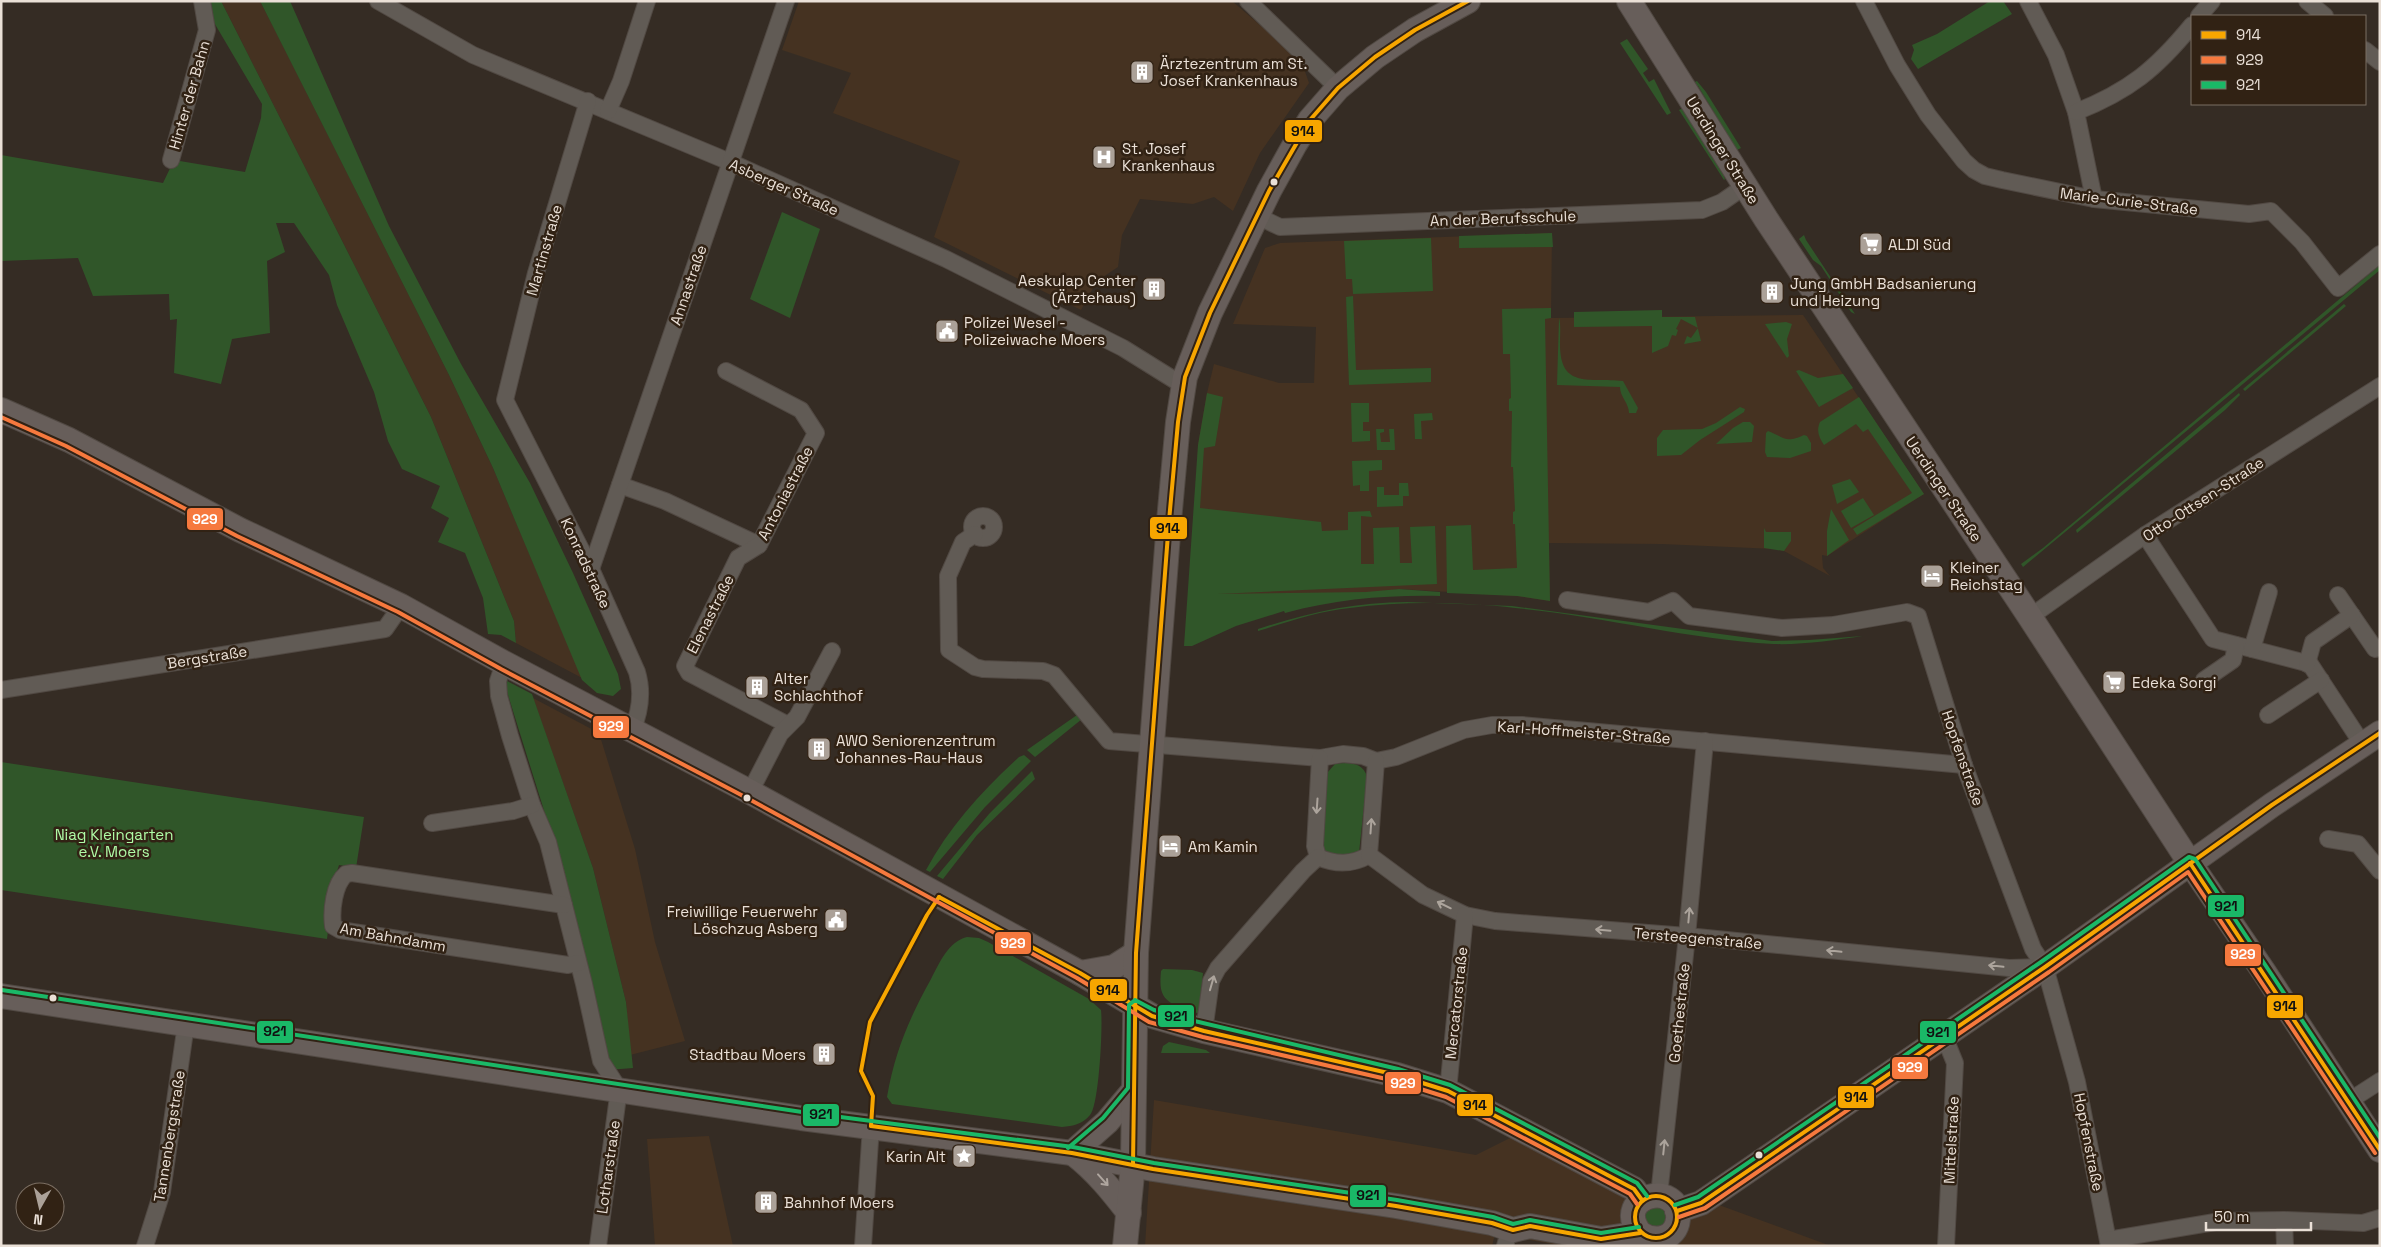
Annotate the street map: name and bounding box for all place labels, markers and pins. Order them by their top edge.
place label: Ärztezentrum am St. Josef Krankenhaus [1160,54,1307,90]
building icon: Ärztezentrum am St. Josef Krankenhaus [1129,59,1155,85]
place label: St. Josef Krankenhaus [1122,139,1215,175]
hospital icon: St. Josef Krankenhaus [1091,144,1117,170]
unlabelled marker [1269,177,1279,187]
supermarket icon: ALDI Süd [1858,231,1884,257]
place label: ALDI Süd [1888,235,1951,254]
place label: Aeskulap Center (Ärztehaus) [1018,271,1136,308]
place label: Jung GmbH Badsanierung und Heizung [1790,274,1976,310]
building icon: Aeskulap Center (Ärztehaus) [1141,276,1167,302]
building icon: Jung GmbH Badsanierung und Heizung [1759,279,1785,305]
place label: Polizei Wesel - Polizeiwache Moers [964,313,1105,349]
public building icon: Polizei Wesel - Polizeiwache Moers [934,318,960,344]
place label: Kleiner Reichstag [1950,558,2023,594]
hotel icon: Kleiner Reichstag [1919,563,1945,589]
place label: Alter Schlachthof [774,669,863,705]
supermarket icon: Edeka Sorgi [2101,669,2127,695]
place label: Edeka Sorgi [2132,673,2217,692]
building icon: Alter Schlachthof [744,674,770,700]
place label: AWO Seniorenzentrum Johannes-Rau-Haus [836,731,996,767]
building icon: AWO Seniorenzentrum Johannes-Rau-Haus [806,736,832,762]
unlabelled marker [742,793,752,803]
hotel icon: Am Kamin [1157,833,1183,859]
place label: Am Kamin [1188,837,1258,856]
place label: Freiwillige Feuerwehr Löschzug Asberg [667,902,818,938]
public building icon: Freiwillige Feuerwehr Löschzug Asberg [823,907,849,933]
unlabelled marker [48,993,58,1003]
building icon: Stadtbau Moers [811,1041,837,1067]
place label: Stadtbau Moers [689,1045,806,1064]
place icon: Karin Alt [951,1143,977,1169]
place label: Karin Alt [886,1147,946,1166]
unlabelled marker [1754,1150,1764,1160]
building icon: Bahnhof Moers [753,1189,779,1215]
place label: Bahnhof Moers [784,1193,894,1212]

